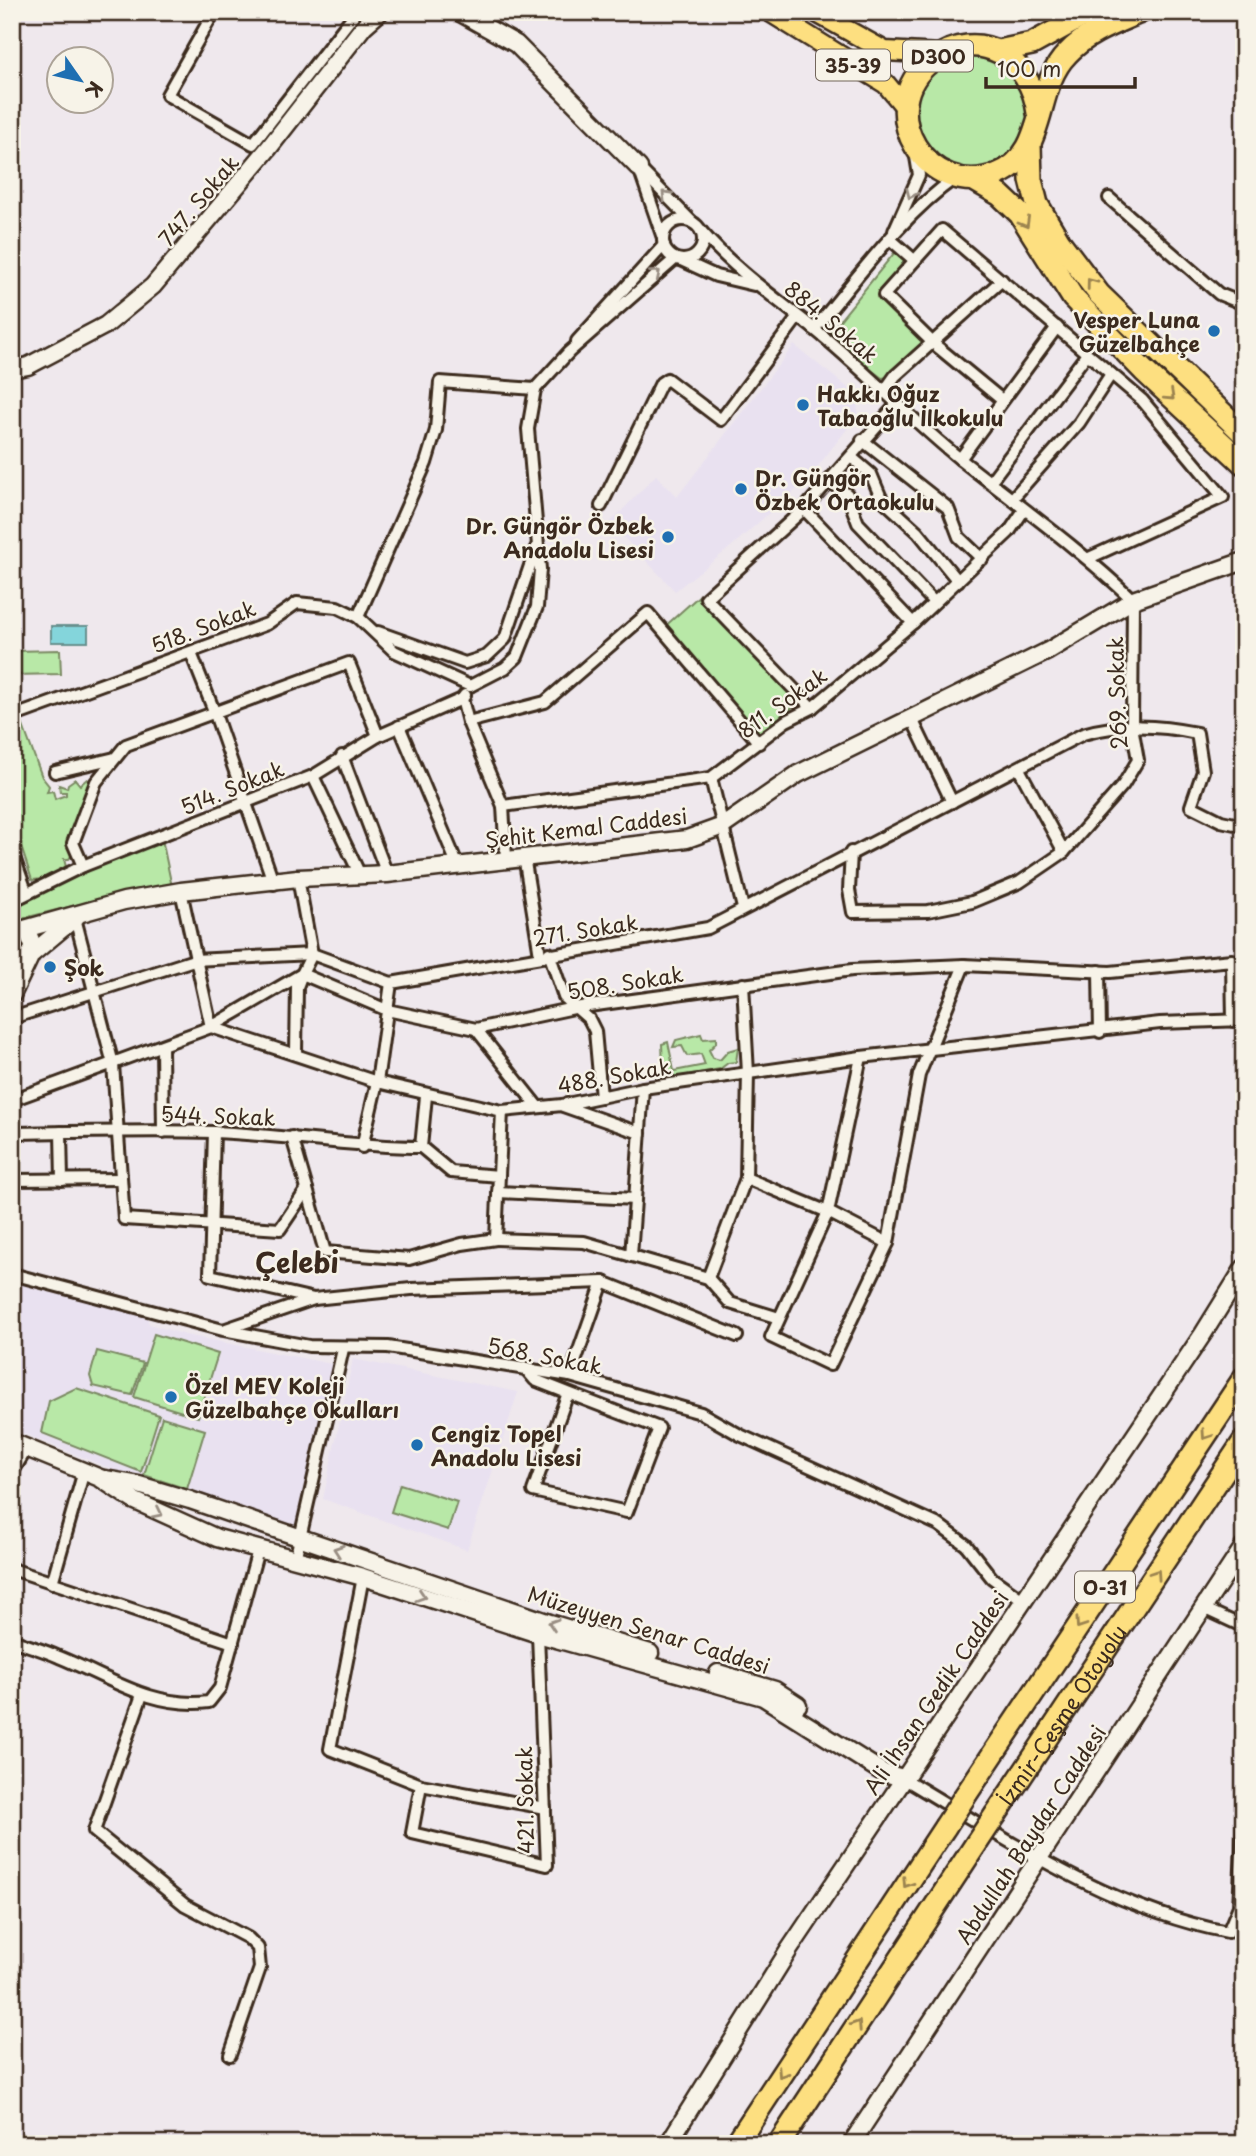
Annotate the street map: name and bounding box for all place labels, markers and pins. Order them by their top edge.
place label: Vesper Luna Güzelbahçe [1073,303,1200,359]
marker: Vesper Luna Güzelbahçe [1206,323,1222,339]
place label: Hakkı Oğuz Tabaoğlu İlkokulu [817,377,1004,433]
marker: Hakkı Oğuz Tabaoğlu İlkokulu [795,397,811,413]
place label: Dr. Güngör Özbek Ortaokulu [755,461,935,517]
marker: Dr. Güngör Özbek Ortaokulu [733,481,749,497]
place label: Dr. Güngör Özbek Anadolu Lisesi [466,509,654,565]
marker: Dr. Güngör Özbek Anadolu Lisesi [660,529,676,545]
place label: Şok [64,951,104,983]
marker: Şok [42,959,58,975]
place label: Özel MEV Koleji Güzelbahçe Okulları [185,1369,399,1425]
marker: Özel MEV Koleji Güzelbahçe Okulları [163,1389,179,1405]
place label: Cengiz Topel Anadolu Lisesi [431,1417,582,1473]
marker: Cengiz Topel Anadolu Lisesi [409,1437,425,1453]

